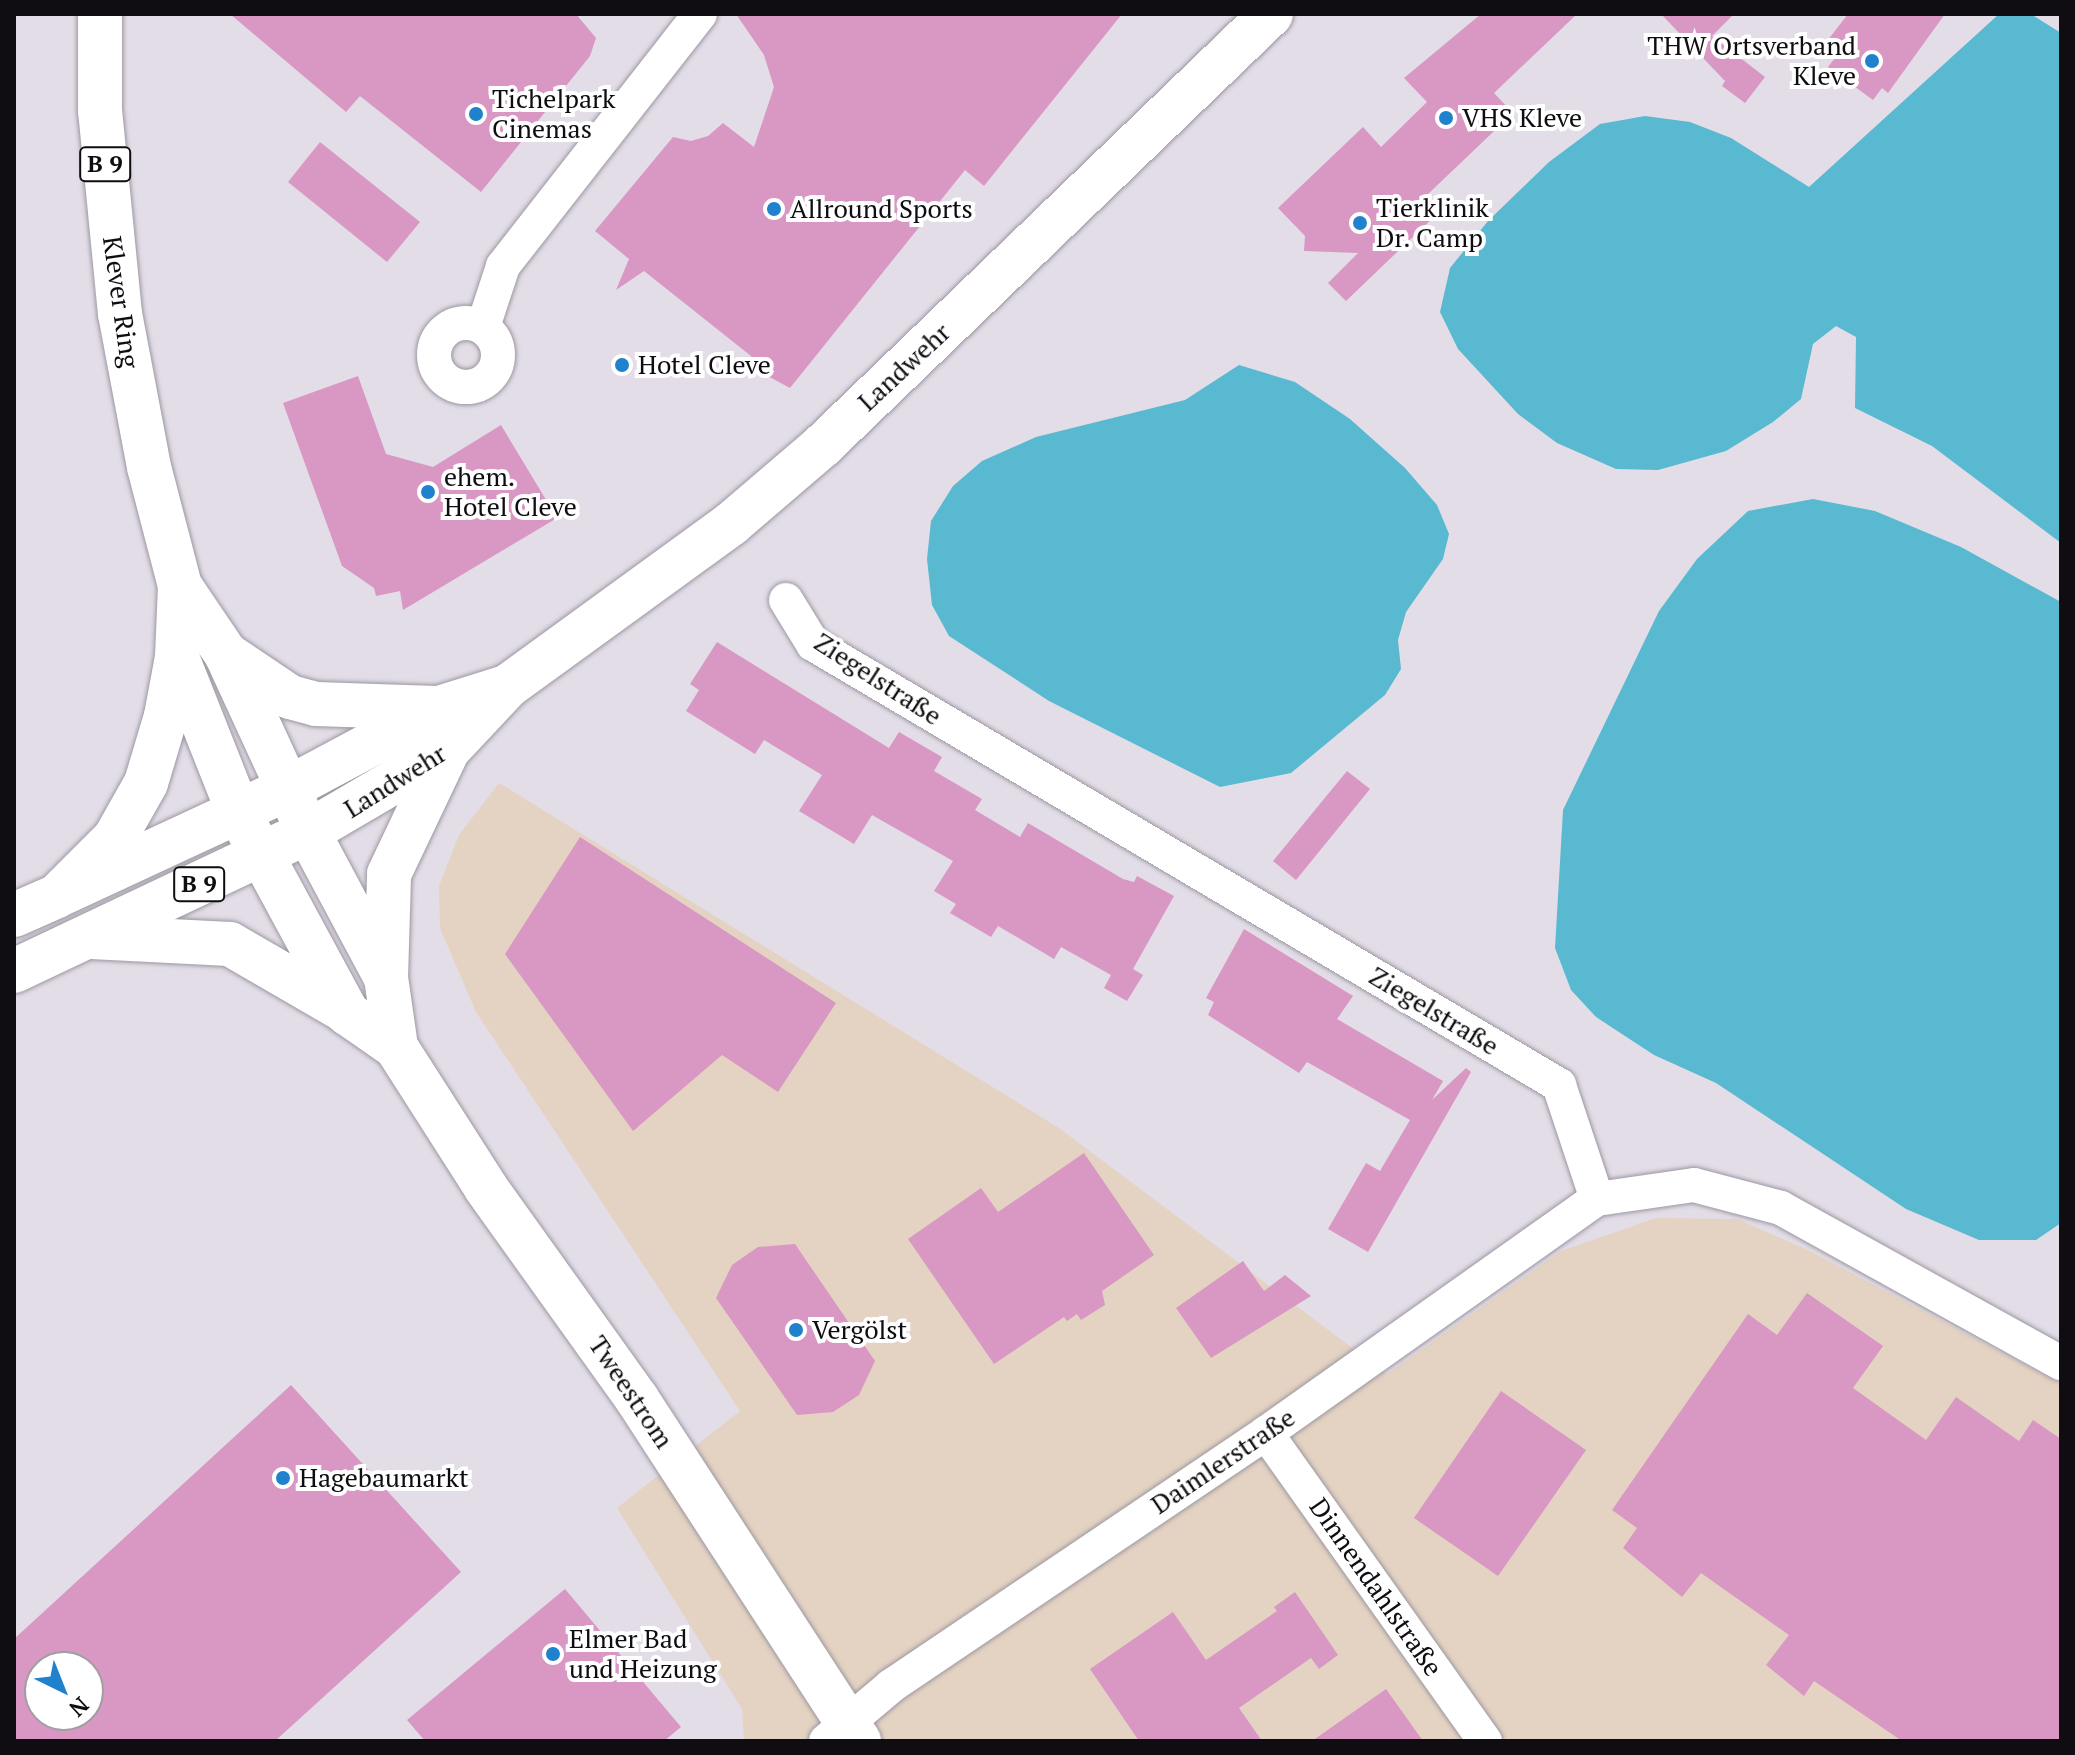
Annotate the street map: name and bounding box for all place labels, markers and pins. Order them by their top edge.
place label: THW Ortsverband Kleve [1647,30,1856,92]
marker: THW Ortsverband Kleve [1863,52,1881,70]
place label: Tichelpark Cinemas [492,83,615,144]
place label: VHS Kleve [1462,102,1582,134]
marker: Tichelpark Cinemas [467,105,485,123]
marker: VHS Kleve [1437,109,1455,127]
place label: Tierklinik Dr. Camp [1376,192,1489,254]
place label: Allround Sports [790,193,973,225]
marker: Allround Sports [765,200,783,218]
marker: Tierklinik Dr. Camp [1351,214,1369,232]
place label: Hotel Cleve [638,349,771,381]
marker: Hotel Cleve [613,356,631,374]
place label: ehem. Hotel Cleve [444,461,577,522]
marker: ehem. Hotel Cleve [419,483,437,501]
place label: Vergölst [812,1314,907,1346]
marker: Vergölst [787,1321,805,1339]
place label: Hagebaumarkt [299,1462,469,1494]
marker: Hagebaumarkt [274,1469,292,1487]
place label: Elmer Bad und Heizung [569,1623,717,1684]
marker: Elmer Bad und Heizung [544,1645,562,1663]

